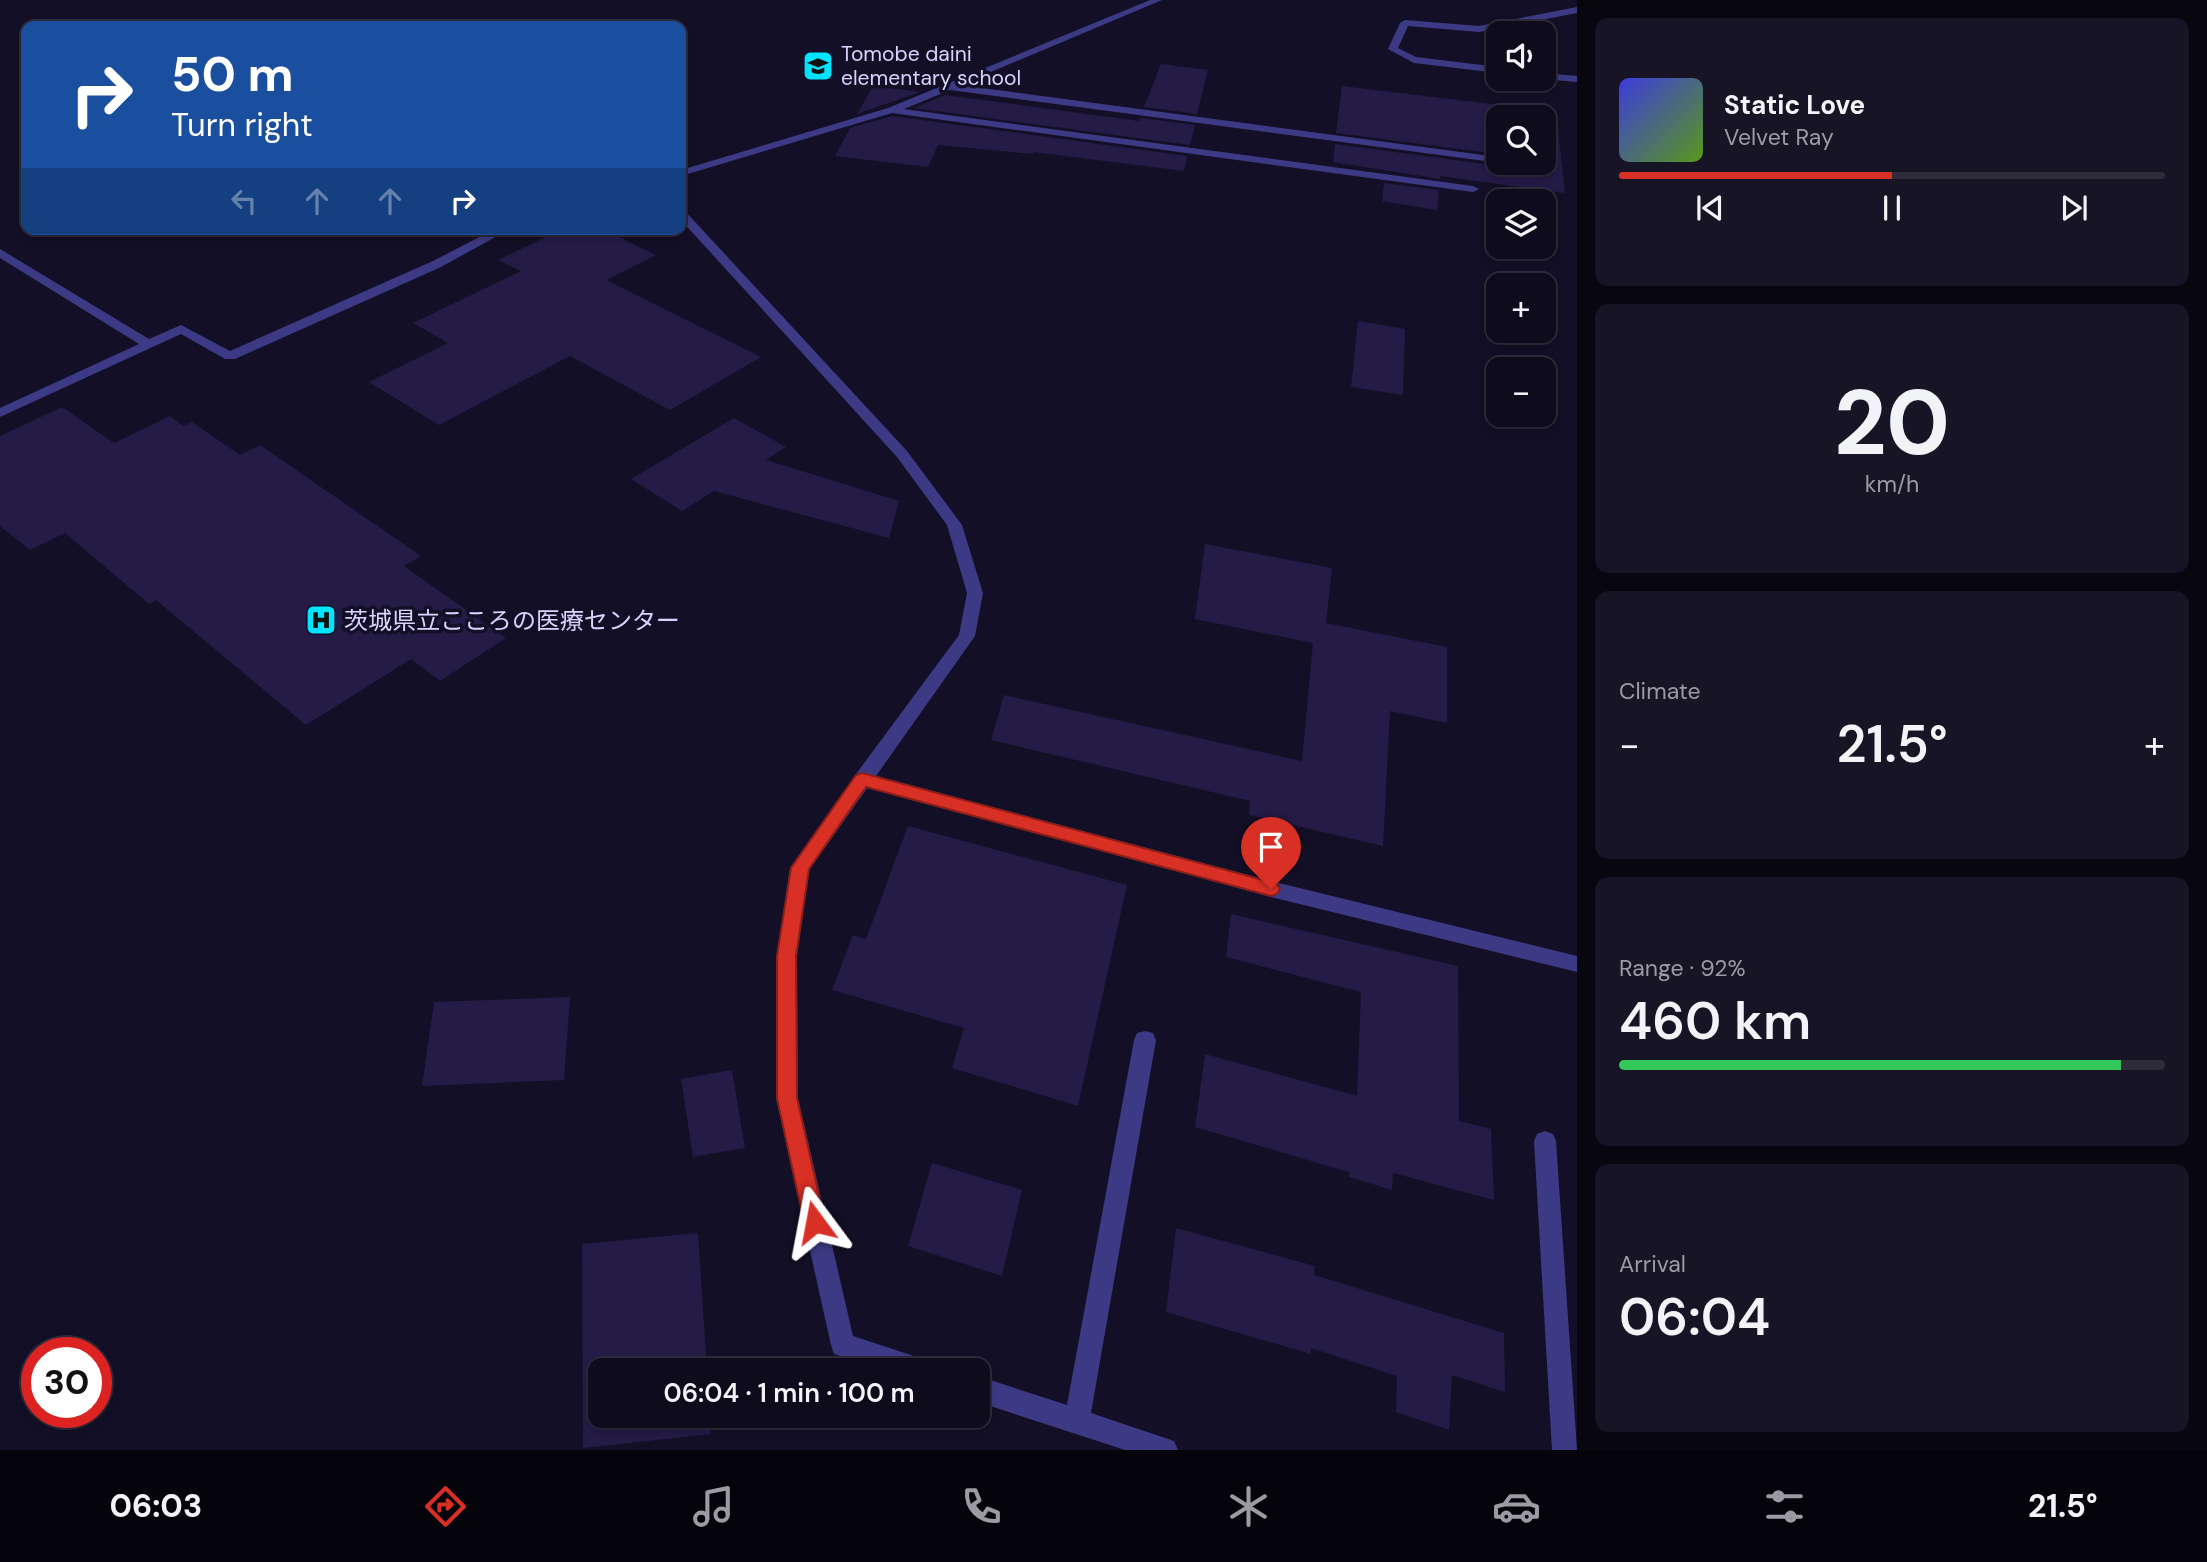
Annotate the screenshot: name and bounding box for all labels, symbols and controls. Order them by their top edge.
map controls [1486,21,1556,427]
button: sound [1486,21,1556,91]
place label: Tomobe daini elementary school [841,40,1021,92]
text: 50 m [171,42,294,106]
icon: right [56,49,147,140]
school or university icon: Tomobe daini elementary school [801,49,835,83]
text: Static Love [1724,88,1865,122]
text: Turn right [171,104,313,146]
button: search [1486,105,1556,175]
text: Velvet Ray [1724,122,1834,152]
icon: left [225,182,263,220]
icon: ahead [298,182,336,220]
icon: ahead [371,182,409,220]
icon: right [444,182,482,220]
button: layers [1486,189,1556,259]
icon: previous [1691,189,1729,227]
icon: pause [1873,189,1911,227]
icon: next [2055,189,2093,227]
button: + [1486,273,1556,343]
button: − [1486,357,1556,427]
text: 20 [1834,364,1950,482]
text: km/h [1865,469,1919,499]
hospital icon: 茨城県立こころの医療センター [304,603,338,637]
place label: 茨城県立こころの医療センター [344,605,680,636]
text: Climate [1619,676,1701,706]
text: 21.5° [1836,710,1948,778]
text: − [1619,720,1640,770]
text: + [2144,720,2165,770]
pin [1241,817,1301,889]
icon: arrive [1252,828,1290,866]
text: Range · 92% [1619,953,1746,983]
text: 460 km [1619,987,1811,1055]
position arrow [778,1185,852,1259]
text: Arrival [1619,1249,1686,1279]
text: 06:04 [1619,1283,1770,1351]
speed limit sign: 30 [21,1337,112,1428]
text: 06:04 · 1 min · 100 m [663,1376,915,1410]
icon: directions [421,1482,470,1531]
icon: music [689,1482,738,1531]
icon: phone [957,1482,1006,1531]
icon: climate [1224,1482,1273,1531]
icon: car [1492,1482,1541,1531]
icon: filters [1760,1482,1809,1531]
text: 06:03 [109,1485,202,1527]
text: 21.5° [2028,1485,2098,1527]

